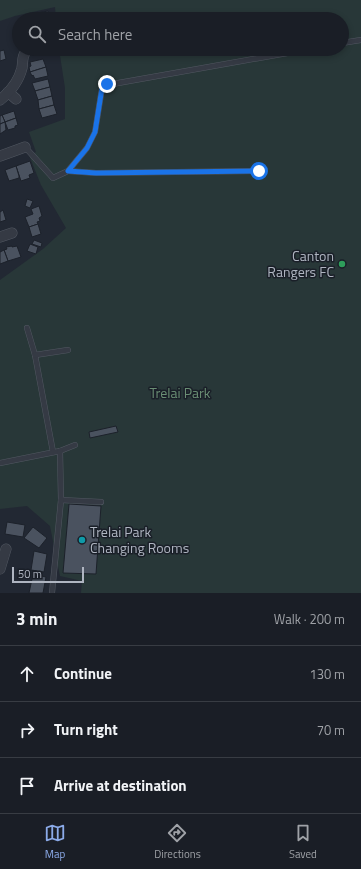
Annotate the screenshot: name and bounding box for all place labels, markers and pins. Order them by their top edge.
place label: Canton Rangers FC [267,245,334,282]
marker: Canton Rangers FC [337,259,347,269]
place label: Trelai Park Changing Rooms [90,521,189,558]
marker: Trelai Park Changing Rooms [77,535,87,545]

